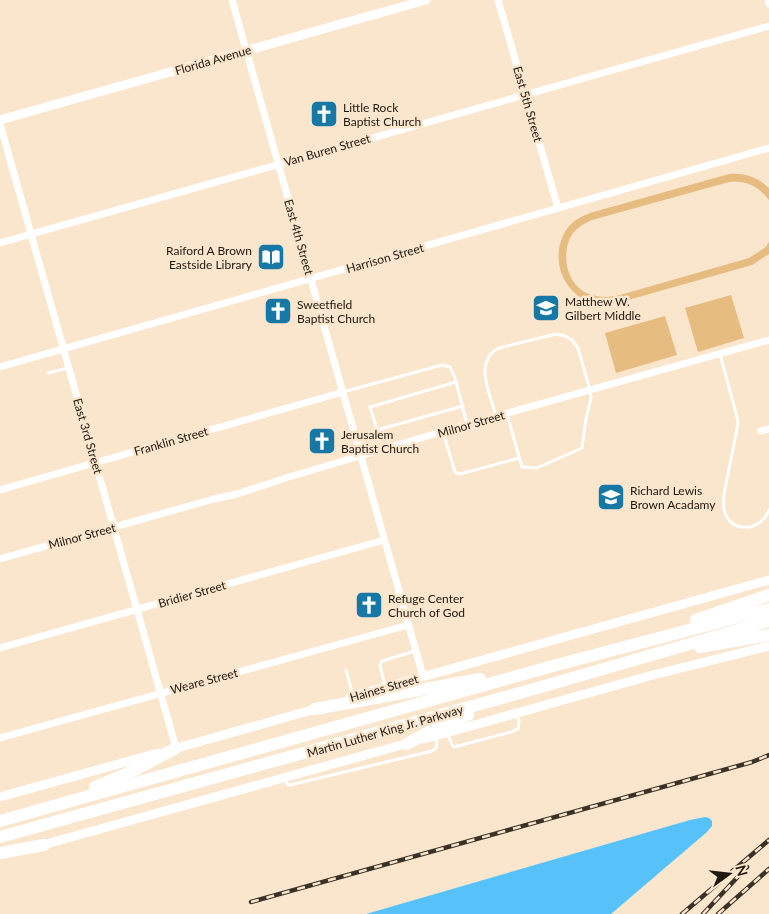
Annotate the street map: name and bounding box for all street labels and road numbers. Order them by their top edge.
street label: Florida Avenue [173,42,253,78]
street label: East 5th Street [510,64,546,144]
street label: Van Buren Street [282,130,373,169]
street label: East 4th Street [281,197,317,277]
street label: Harrison Street [345,240,426,276]
street label: East 3rd Street [70,397,106,476]
street label: Milnor Street [436,407,507,441]
street label: Franklin Street [132,423,210,459]
street label: Milnor Street [47,520,118,552]
street label: Bridier Street [156,577,228,611]
street label: Weare Street [169,665,240,697]
street label: Haines Street [348,671,421,705]
street label: Martin Luther King Jr. Parkway [305,701,465,760]

